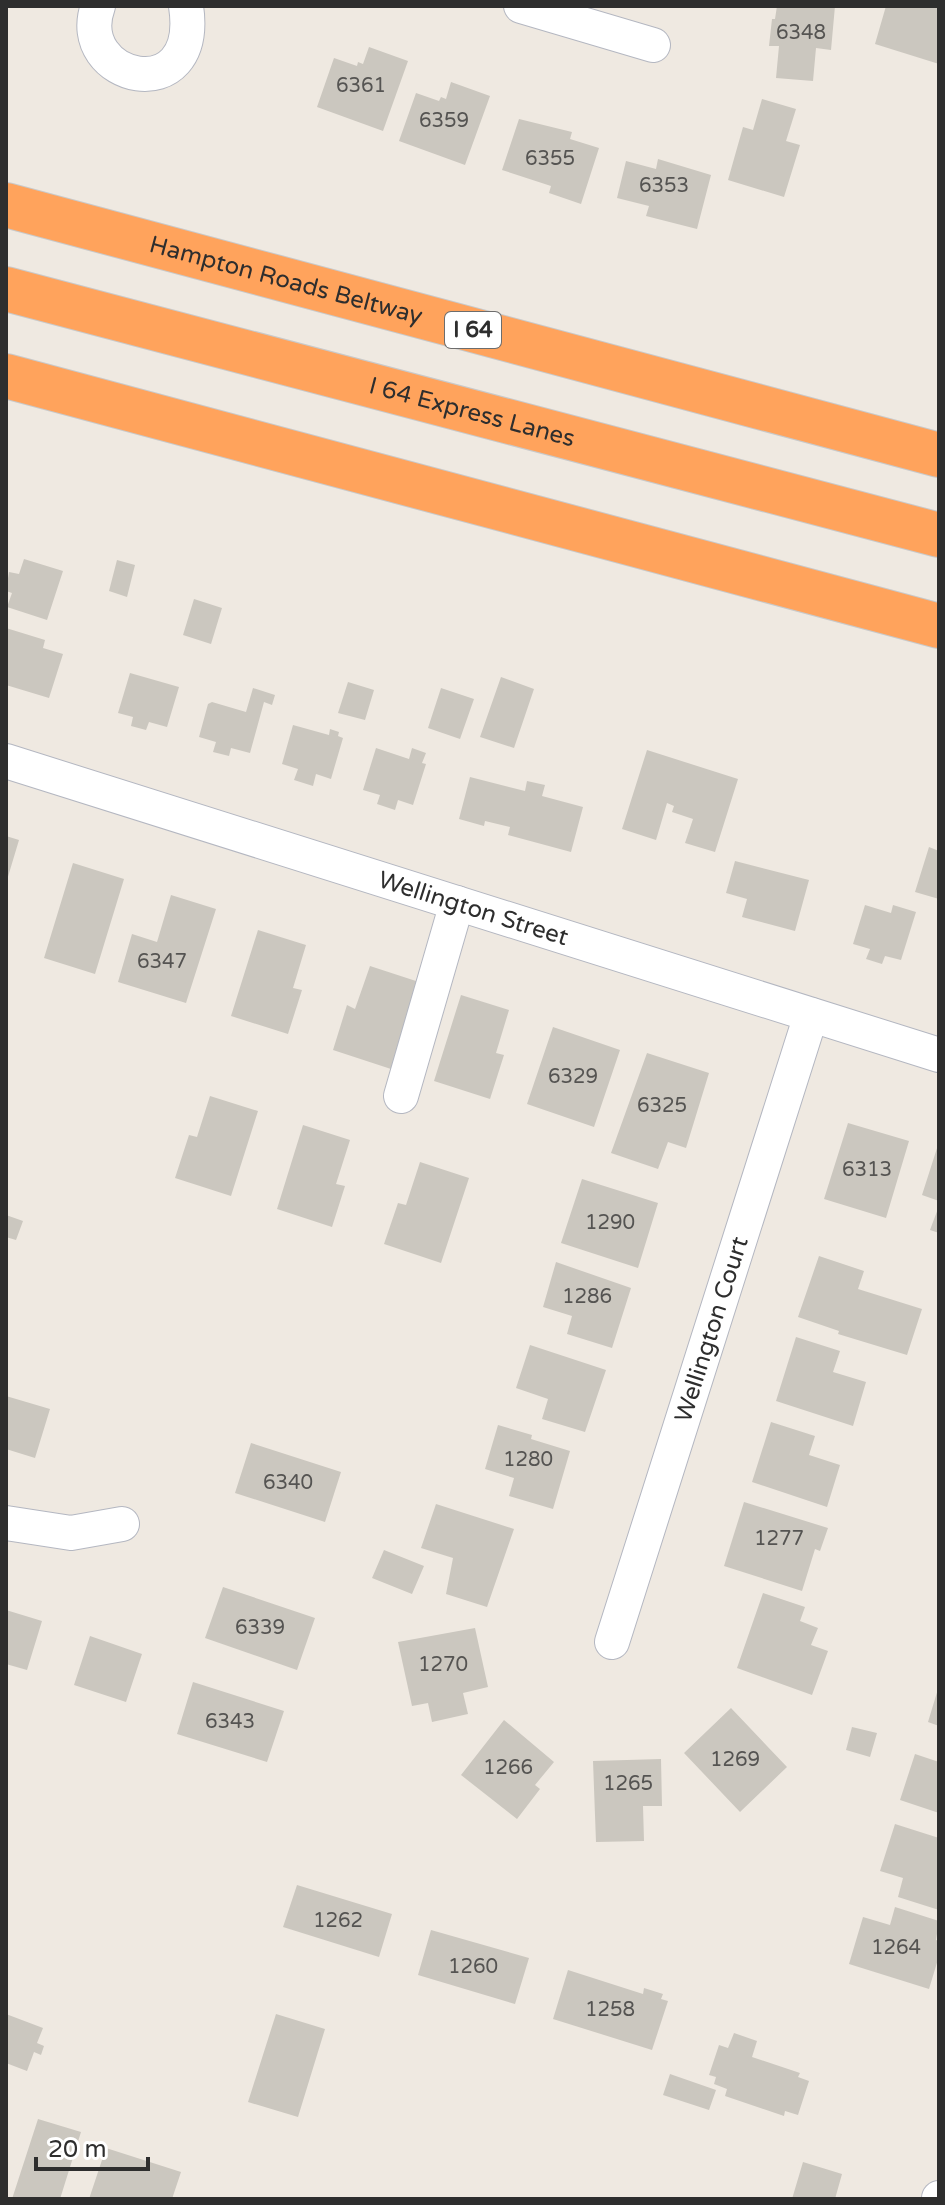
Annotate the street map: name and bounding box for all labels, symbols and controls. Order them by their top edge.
house number: 6348 [776,21,826,45]
house number: 6361 [336,74,386,98]
house number: 6359 [419,109,469,133]
house number: 6355 [525,147,575,171]
house number: 6353 [639,174,689,198]
street label: Hampton Roads Beltway [146,230,426,331]
road number: I 64 [445,312,501,348]
street label: I 64 Express Lanes [366,371,578,453]
street label: Wellington Street [375,865,572,952]
house number: 6347 [137,950,187,974]
house number: 6329 [548,1065,598,1089]
house number: 6325 [637,1094,687,1118]
house number: 6313 [842,1158,892,1182]
house number: 1290 [585,1211,635,1235]
street label: Wellington Court [668,1233,754,1426]
house number: 1286 [562,1285,612,1309]
house number: 1280 [503,1448,553,1472]
house number: 6340 [263,1471,313,1495]
house number: 1277 [754,1527,804,1551]
house number: 6339 [235,1616,285,1640]
house number: 1270 [418,1653,468,1677]
house number: 6343 [205,1710,255,1734]
house number: 1269 [710,1748,760,1772]
house number: 1266 [483,1756,533,1780]
house number: 1265 [603,1772,653,1796]
house number: 1262 [313,1909,363,1933]
house number: 1264 [871,1936,921,1960]
house number: 1260 [448,1955,498,1979]
house number: 1258 [585,1998,635,2022]
scale bar [36,2121,148,2171]
text: 20 m [48,2135,106,2164]

